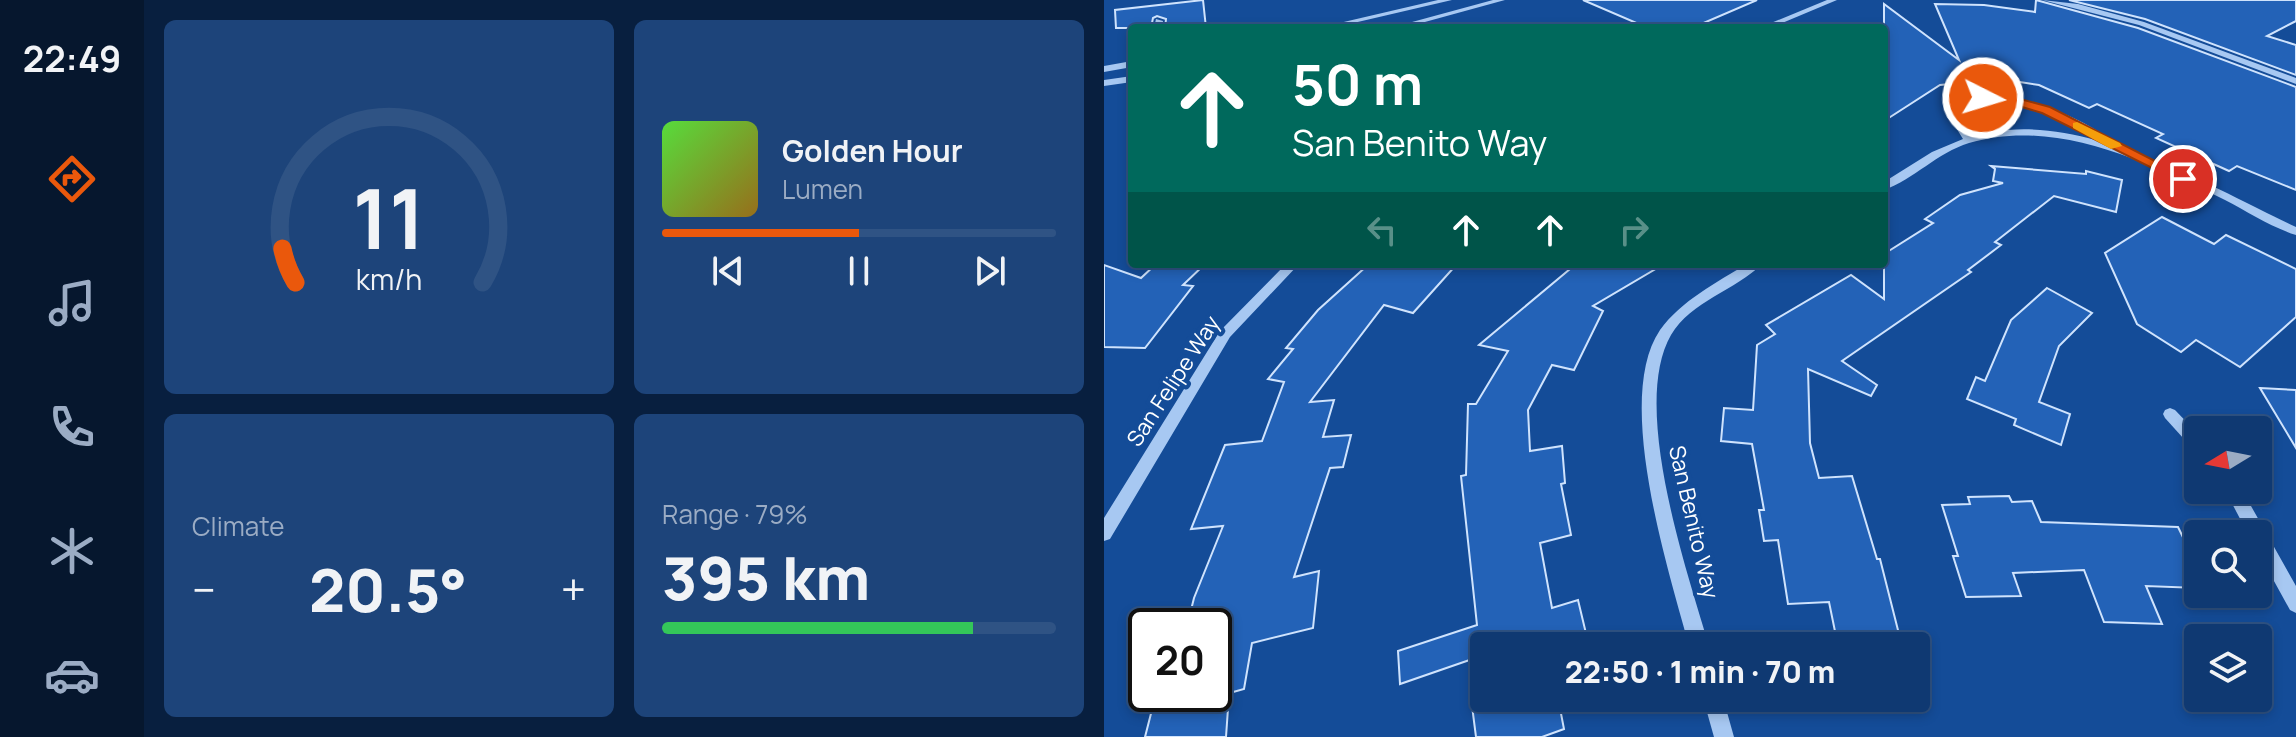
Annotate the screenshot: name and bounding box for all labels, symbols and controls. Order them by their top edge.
text: 22:49 [23,34,121,83]
text: 50 m [1292,45,1423,122]
icon: ahead [1160,56,1264,160]
position arrow [1941,56,2025,140]
text: San Benito Way [1292,118,1547,167]
text: Golden Hour [782,130,963,171]
pin [2149,145,2217,213]
icon: directions [44,151,100,207]
icon: arrive [2161,157,2205,201]
text: 11 [353,159,425,273]
text: Lumen [782,171,863,207]
icon: left [1360,208,1404,252]
icon: ahead [1444,208,1488,252]
icon: ahead [1528,208,1572,252]
icon: right [1612,208,1656,252]
icon: previous [706,249,750,293]
icon: pause [837,249,881,293]
icon: next [968,249,1012,293]
text: km/h [356,260,422,299]
icon: music [44,275,100,331]
street label: San Felipe Way [1120,310,1227,452]
icon: phone [44,399,100,455]
north arrow [2184,416,2272,504]
map controls [2184,416,2272,712]
street label: San Benito Way [1662,443,1726,602]
text: Range · 79% [662,496,808,532]
text: Climate [192,508,284,544]
button: search [2184,520,2272,608]
icon: climate [44,523,100,579]
text: 395 km [662,536,870,618]
text: 20.5° [309,548,467,630]
text: − [192,559,216,619]
text: + [561,559,586,619]
speed limit sign: 20 [1128,608,1232,712]
button: layers [2184,624,2272,712]
icon: car [44,647,100,703]
text: 22:50 · 1 min · 70 m [1565,651,1835,692]

